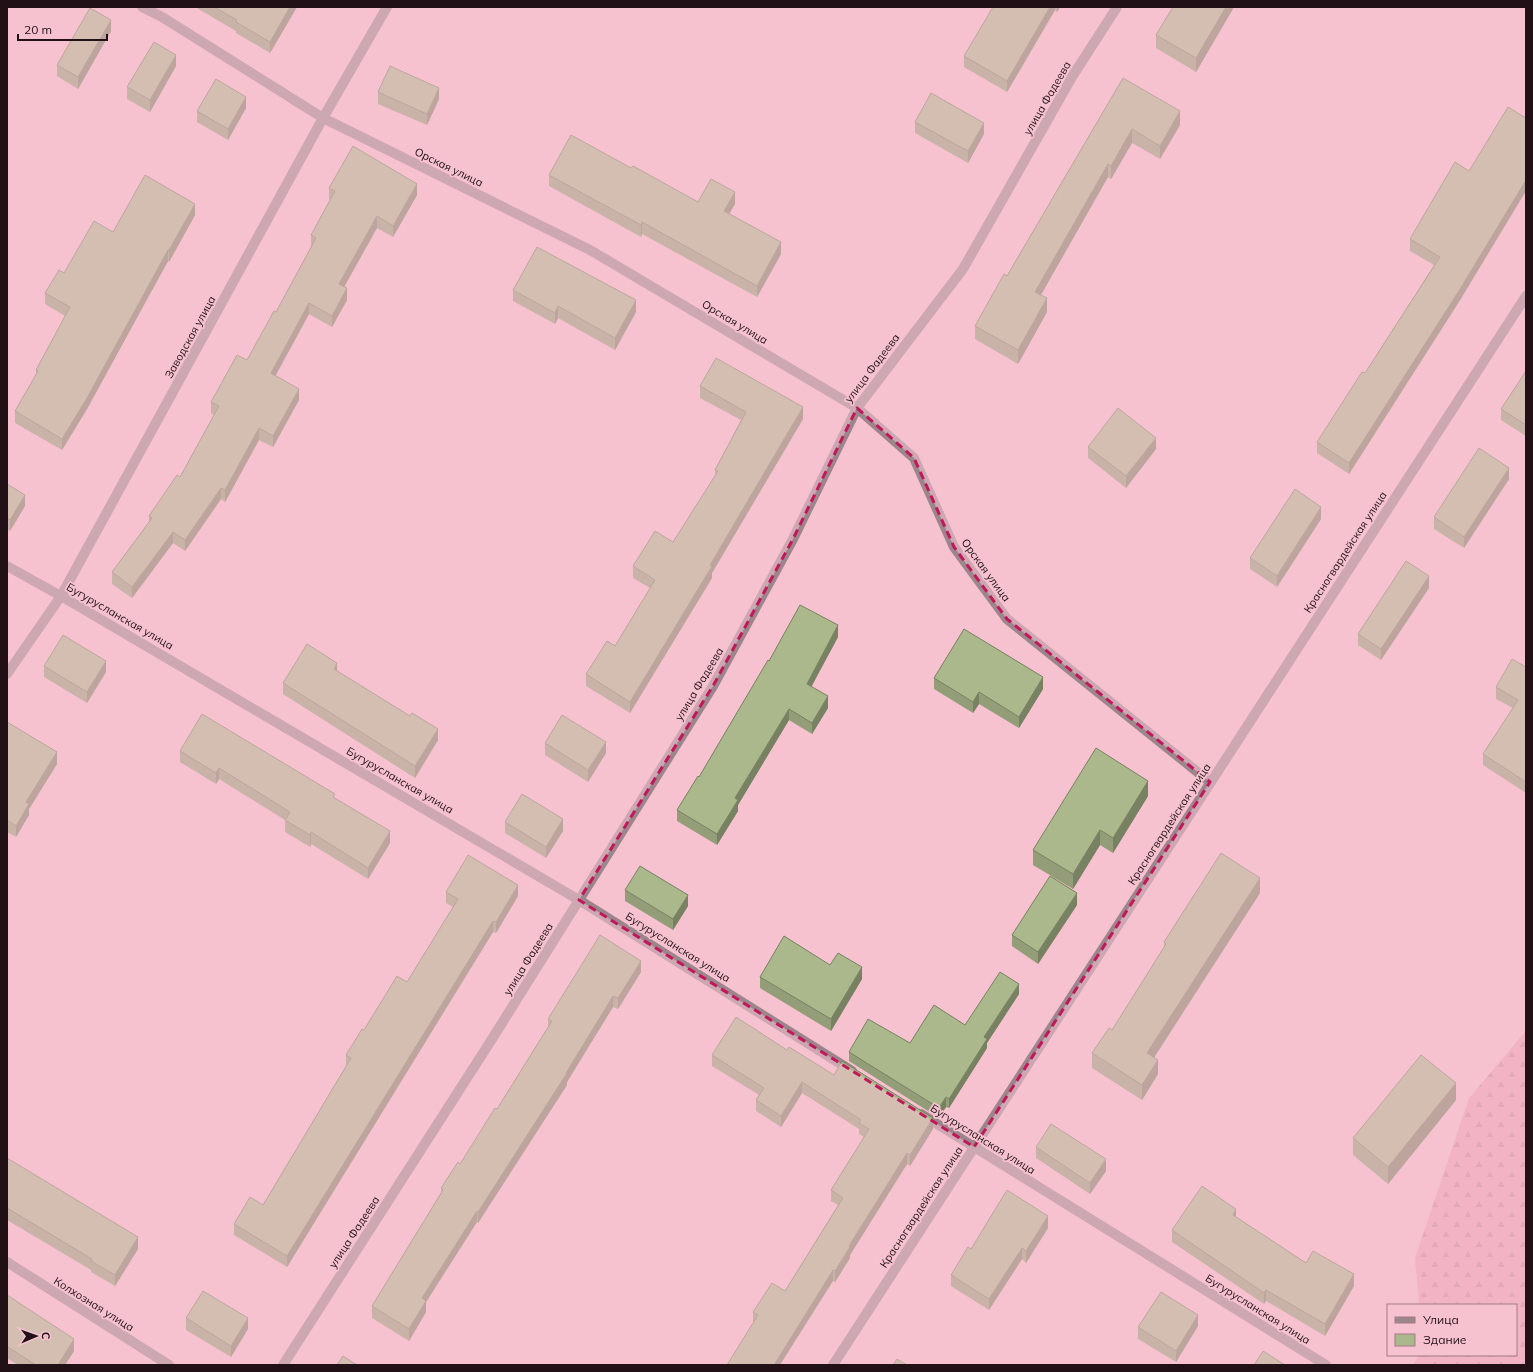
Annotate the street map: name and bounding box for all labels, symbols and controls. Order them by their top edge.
scale bar [18,16,107,42]
text: 20 m [24,22,52,37]
street label: улица Фадеева [1020,59,1074,137]
street label: Орская улица [413,144,485,190]
street label: Заводская улица [162,293,218,381]
street label: Орская улица [700,297,770,347]
street label: улица Фадеева [841,331,903,405]
street label: Красногвардейская улица [1300,489,1390,615]
street label: Орская улица [958,536,1014,604]
street label: Бугурусланская улица [64,580,176,652]
street label: улица Фадеева [672,645,726,723]
street label: Бугурусланская улица [344,744,456,816]
street label: Красногвардейская улица [1124,761,1214,887]
street label: Бугурусланская улица [623,909,733,985]
street label: улица Фадеева [500,920,556,998]
street label: Бугурусланская улица [928,1101,1038,1177]
street label: Красногвардейская улица [876,1144,966,1270]
street label: улица Фадеева [326,1193,382,1271]
street label: Бугурусланская улица [1203,1271,1313,1347]
street label: Колхозная улица [51,1274,137,1334]
legend [1387,1304,1517,1356]
text: Улица [1422,1312,1459,1327]
north arrow [16,1316,56,1356]
text: С [39,1332,53,1340]
text: Здание [1423,1332,1467,1347]

